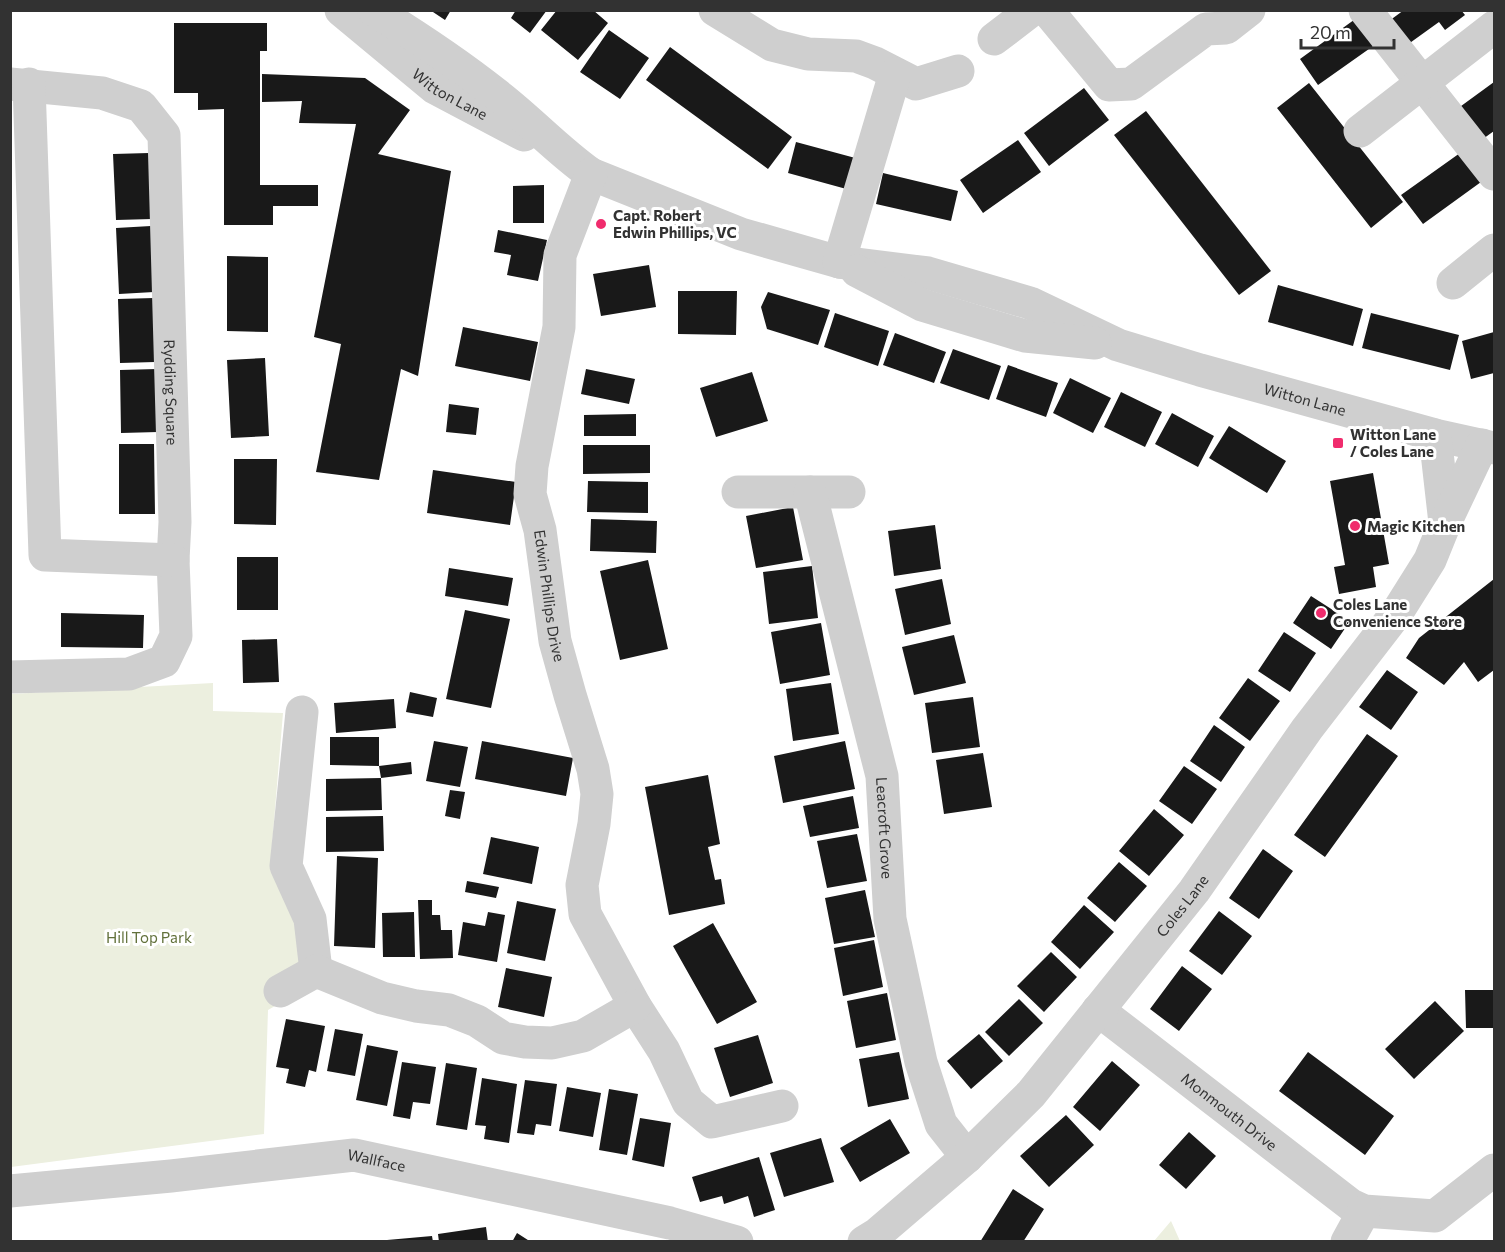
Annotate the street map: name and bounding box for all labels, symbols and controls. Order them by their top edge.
scale bar [1301,12,1394,50]
text: 20 m [1310,21,1351,43]
street label: Witton Lane [409,64,491,123]
place label: Capt. Robert Edwin Phillips, VC [613,206,737,241]
marker: Capt. Robert Edwin Phillips, VC [594,217,608,231]
street label: Rydding Square [161,339,182,446]
street label: Witton Lane [1262,379,1348,419]
place label: Witton Lane / Coles Lane [1350,425,1436,460]
marker: Witton Lane / Coles Lane [1331,436,1345,450]
place label: Magic Kitchen [1367,517,1465,535]
marker: Magic Kitchen [1348,519,1362,533]
street label: Edwin Phillips Drive [531,529,569,663]
place label: Coles Lane Convenience Store [1333,595,1462,630]
marker: Coles Lane Convenience Store [1314,606,1328,620]
street label: Leacroft Grove [873,776,897,880]
street label: Coles Lane [1152,871,1212,940]
park label: Hill Top Park [106,928,192,946]
street label: Monmouth Drive [1178,1069,1281,1154]
street label: Wallface [346,1145,407,1175]

